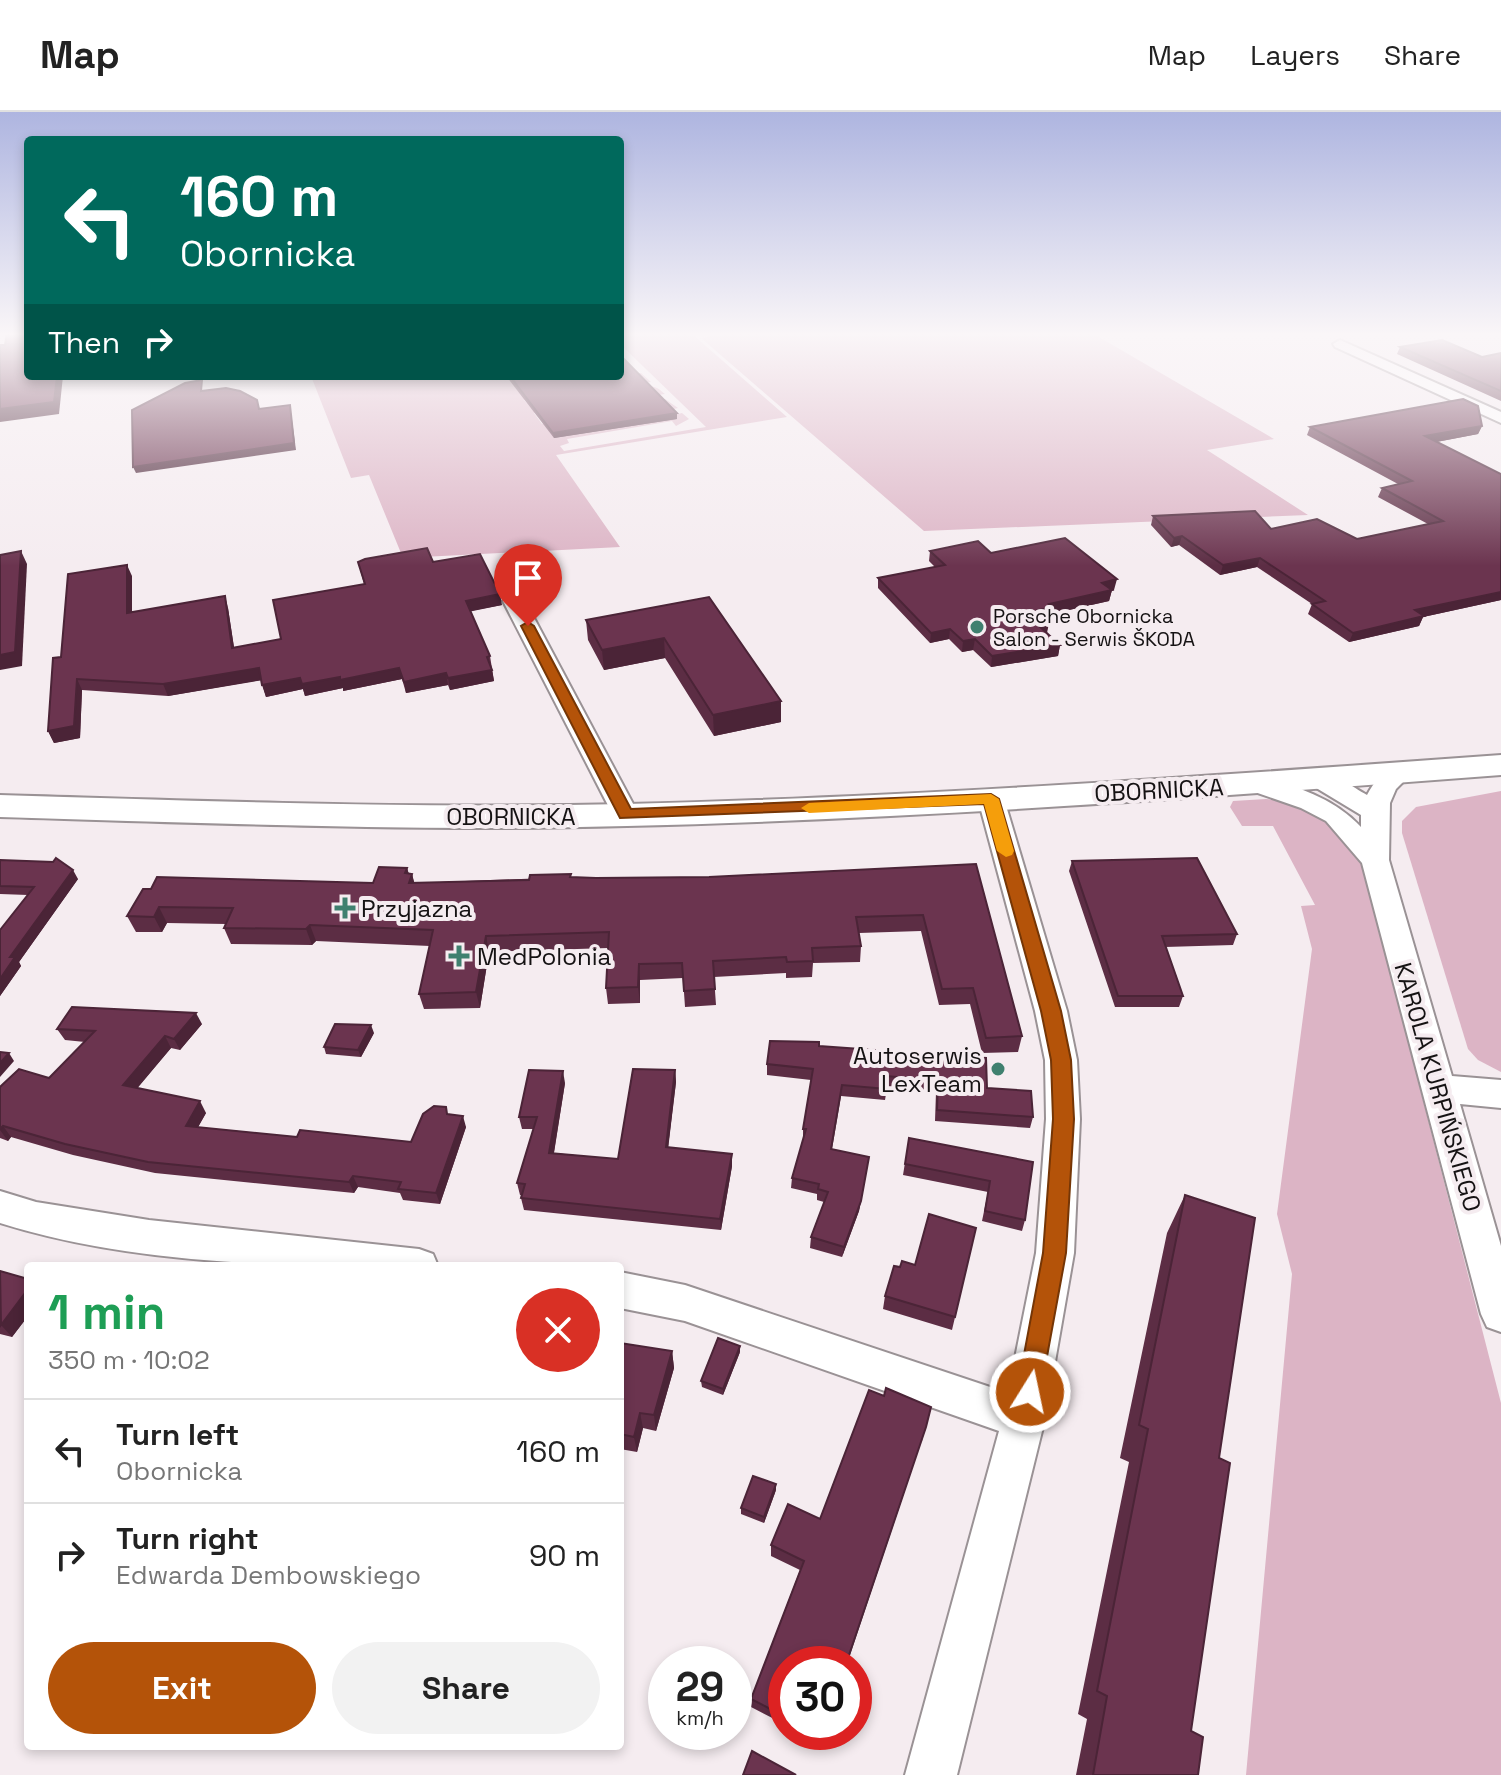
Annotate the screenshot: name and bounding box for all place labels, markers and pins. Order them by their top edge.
pin [494,544,562,626]
place label: Porsche Obornicka Salon - Serwis ŠKODA [993,603,1196,652]
marker: Porsche Obornicka Salon - Serwis ŠKODA [968,618,986,636]
place label: Przyjazna [361,893,473,924]
marker: Przyjazna [336,899,354,917]
place label: MedPolonia [477,941,612,972]
marker: MedPolonia [448,945,470,967]
place label: Autoserwis LexTeam [853,1040,982,1099]
marker: Autoserwis LexTeam [989,1060,1007,1078]

